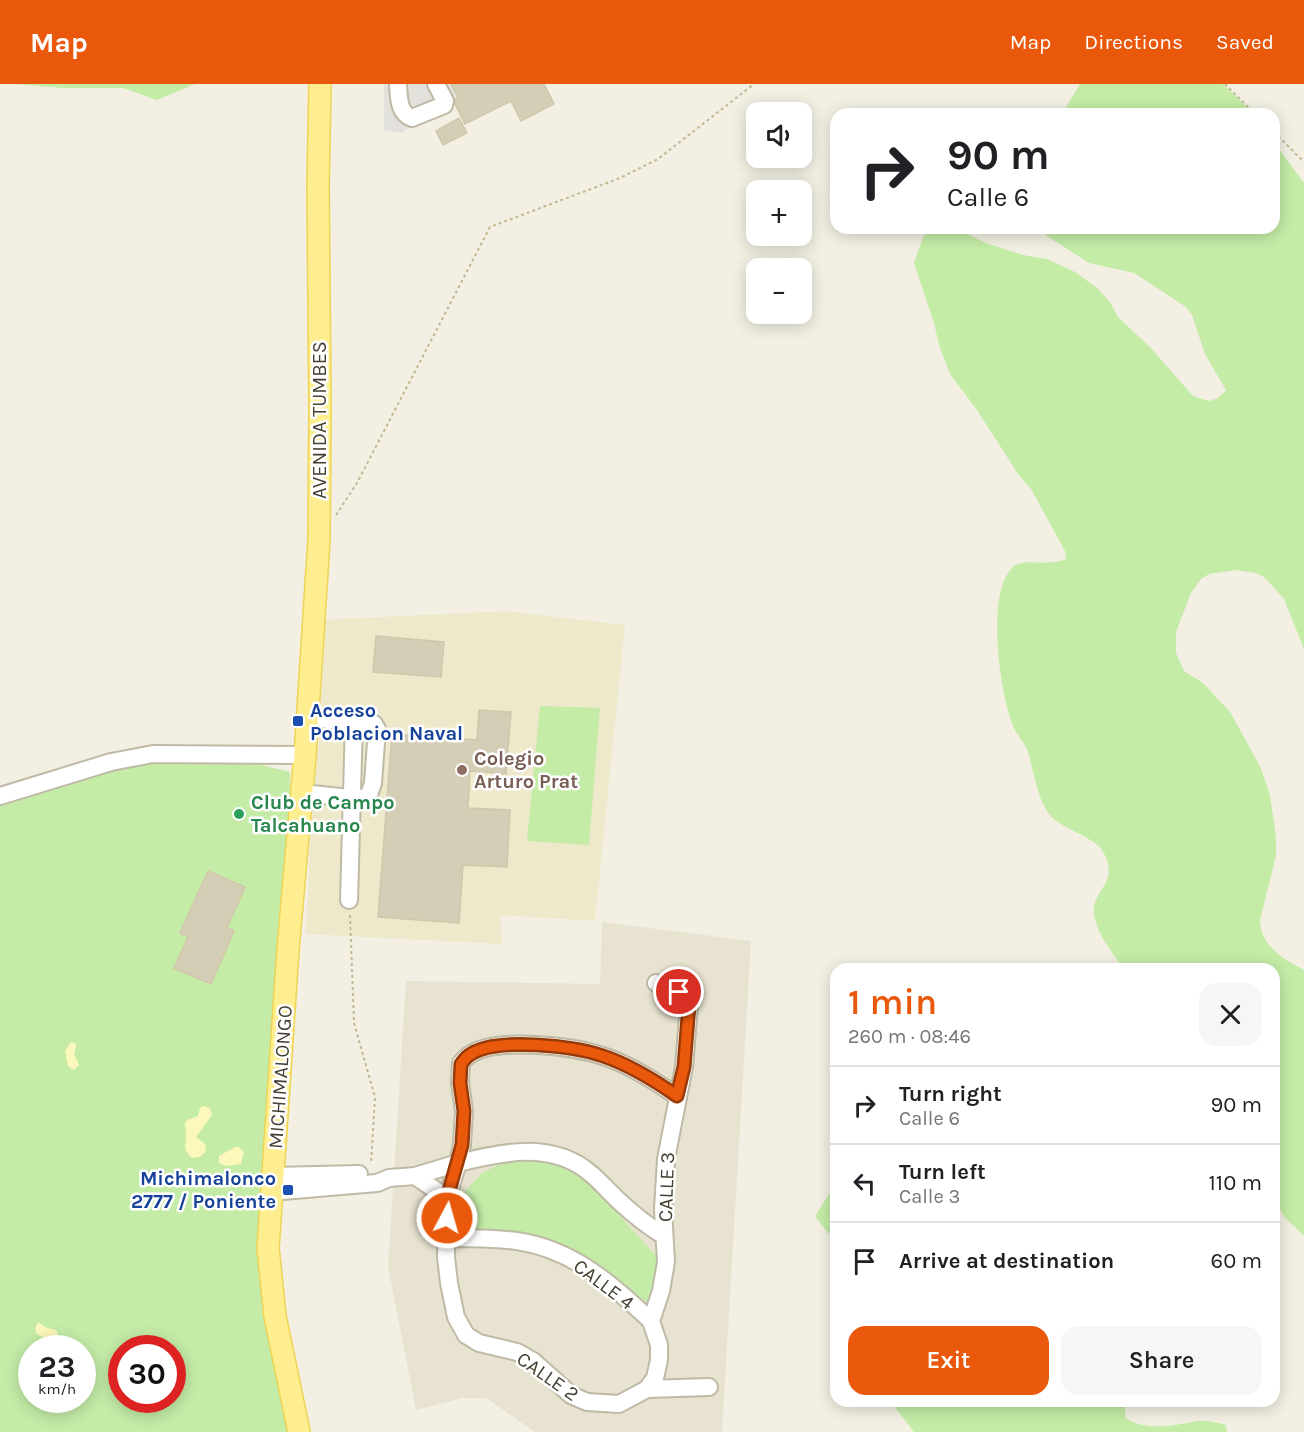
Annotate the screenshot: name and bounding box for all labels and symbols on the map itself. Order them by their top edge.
street label: AVENIDA TUMBES [308,341,331,499]
place label: Acceso Poblacion Naval [310,699,463,745]
marker: Acceso Poblacion Naval [291,714,305,728]
place label: Colegio Arturo Prat [474,747,578,793]
marker: Colegio Arturo Prat [455,763,469,777]
place label: Club de Campo Talcahuano [251,791,394,837]
marker: Club de Campo Talcahuano [232,807,246,821]
pin [653,966,704,1017]
street label: MICHIMALONGO [264,1004,297,1150]
street label: CALLE 3 [654,1152,679,1223]
place label: Michimalonco 2777 / Poniente [131,1167,276,1213]
marker: Michimalonco 2777 / Poniente [281,1183,295,1197]
position arrow [415,1186,479,1250]
street label: CALLE 4 [569,1254,638,1315]
speed limit sign: 30 [108,1335,186,1413]
street label: CALLE 2 [512,1347,583,1406]

